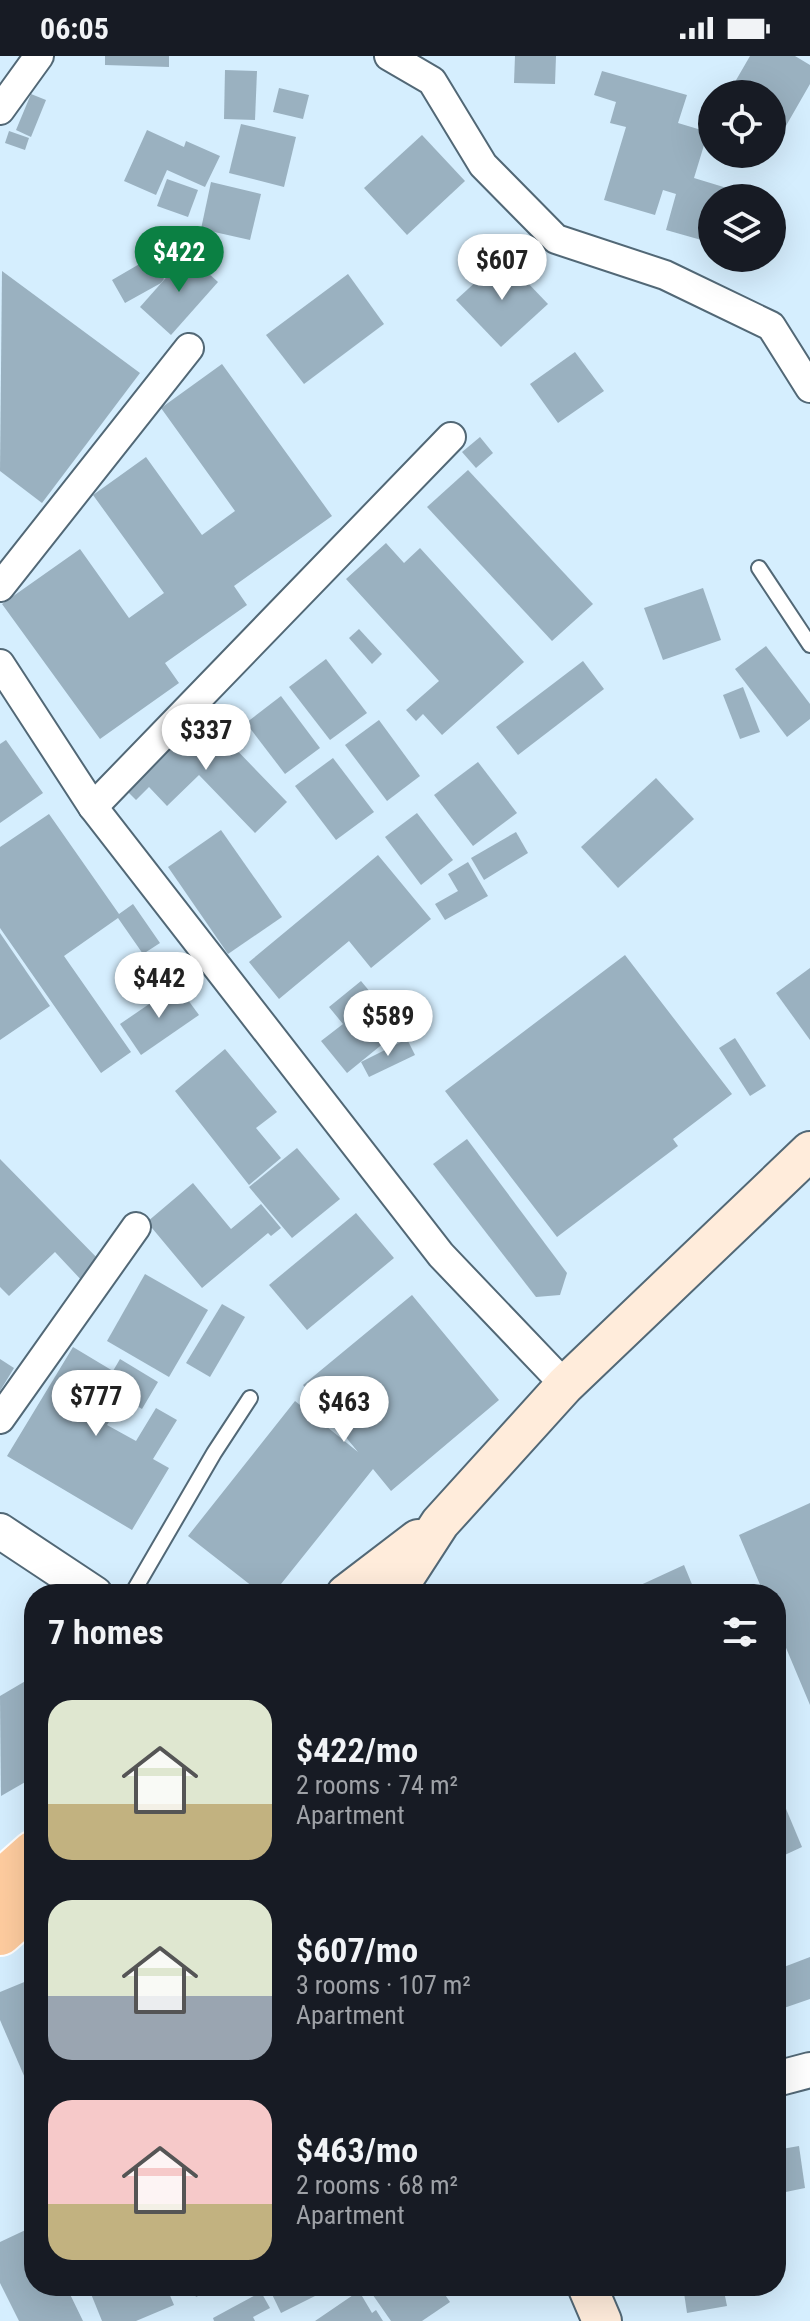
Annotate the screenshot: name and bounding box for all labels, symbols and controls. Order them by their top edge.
text: 06:05 [40,11,109,46]
map controls [698,80,786,272]
button: locate [698,80,786,168]
button: layers [698,184,786,272]
pin: $422 [132,226,226,294]
pin: $607 [455,234,549,302]
text: $422 [153,237,205,267]
text: $607 [476,245,528,275]
pin: $337 [159,704,253,772]
text: $337 [180,715,232,745]
pin: $442 [112,952,206,1020]
text: $442 [133,963,185,993]
pin: $589 [341,990,435,1058]
text: $589 [362,1001,414,1031]
pin: $777 [49,1370,143,1438]
pin: $463 [297,1376,391,1444]
text: $777 [70,1381,122,1411]
text: $463 [318,1387,370,1417]
icon: filters [718,1610,762,1654]
text: 7 homes [48,1612,164,1652]
text: $422/mo [296,1730,418,1770]
icon: home [112,1732,208,1828]
text: 2 rooms · 74 m² [296,1770,458,1800]
text: Apartment [296,1800,405,1830]
text: $607/mo [296,1930,418,1970]
icon: home [112,1932,208,2028]
text: 3 rooms · 107 m² [296,1970,471,2000]
text: Apartment [296,2000,405,2030]
text: $463/mo [296,2130,418,2170]
icon: home [112,2132,208,2228]
text: 2 rooms · 68 m² [296,2170,458,2200]
text: Apartment [296,2200,405,2230]

